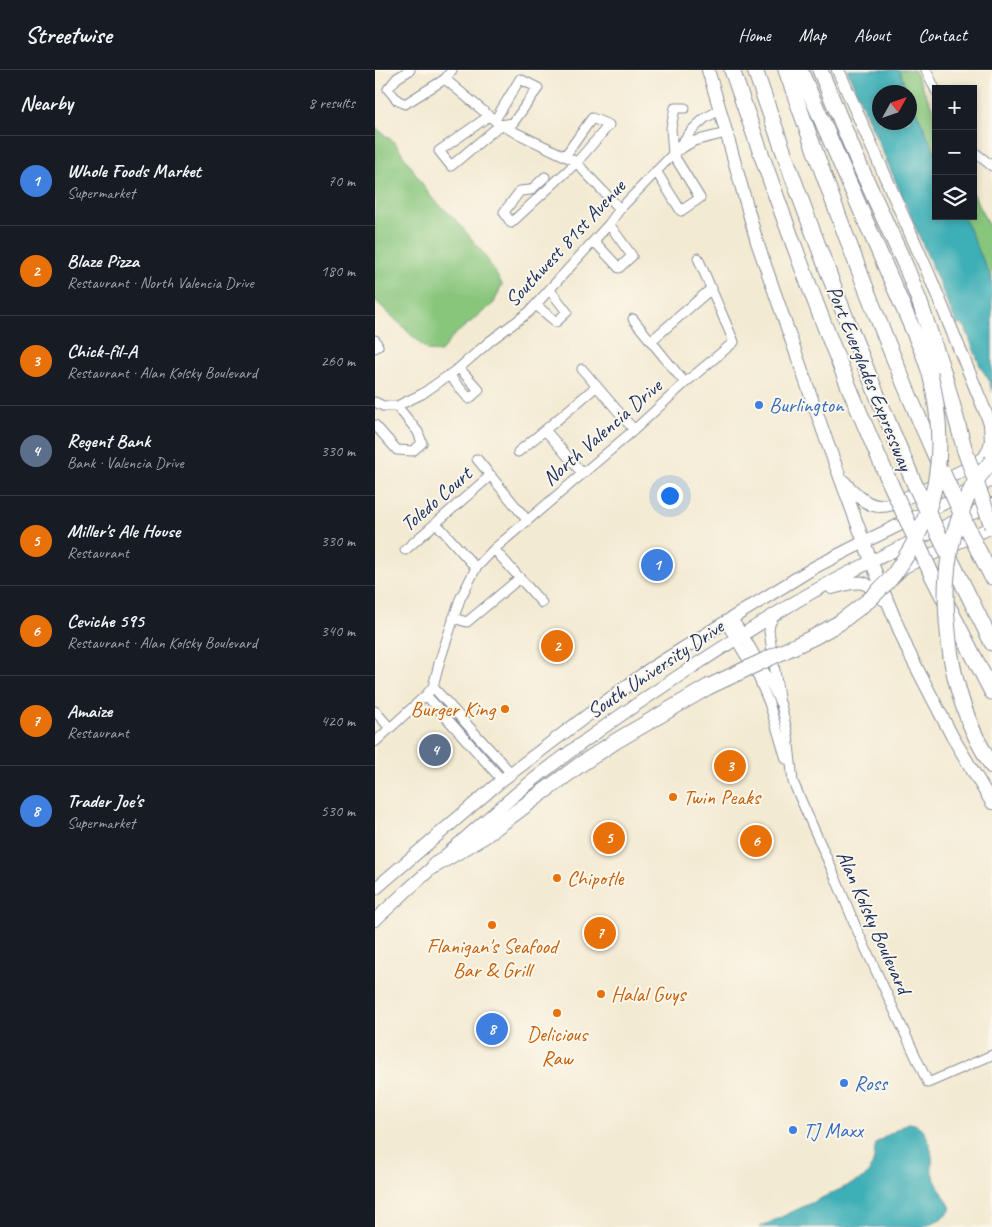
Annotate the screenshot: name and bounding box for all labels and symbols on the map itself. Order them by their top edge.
north arrow [872,85,917,130]
street label: Southwest 81st Avenue [499,173,632,312]
street label: Port Everglades Expressway [821,282,920,476]
street label: North Valencia Drive [537,372,669,491]
place label: Burlington [769,392,845,418]
marker: Burlington [753,399,765,411]
street label: Toledo Court [395,460,478,537]
your location [657,483,683,509]
pin: 1 [641,546,673,584]
street label: South University Drive [582,612,730,724]
pin: 2 [541,627,573,665]
place label: Burger King [411,696,497,722]
marker: Burger King [499,703,511,715]
pin: 4 [419,731,451,769]
pin: 3 [714,747,746,785]
place label: Twin Peaks [683,784,762,810]
marker: Twin Peaks [667,791,679,803]
pin: 5 [593,819,625,857]
pin: 6 [740,822,772,860]
street label: Alan Kolsky Boulevard [831,846,919,1001]
place label: Chipotle [567,865,624,891]
marker: Chipotle [551,872,563,884]
pin: 7 [584,914,616,952]
marker: Flanigan's Seafood Bar & Grill [486,919,498,931]
place label: Flanigan's Seafood Bar & Grill [427,933,560,983]
place label: Halal Guys [611,981,687,1007]
marker: Halal Guys [595,988,607,1000]
marker: Delicious Raw [551,1007,563,1019]
pin: 8 [476,1010,508,1048]
place label: Delicious Raw [527,1021,589,1071]
place label: Ross [854,1070,889,1096]
marker: Ross [838,1077,850,1089]
place label: TJ Maxx [803,1117,865,1143]
marker: TJ Maxx [787,1124,799,1136]

